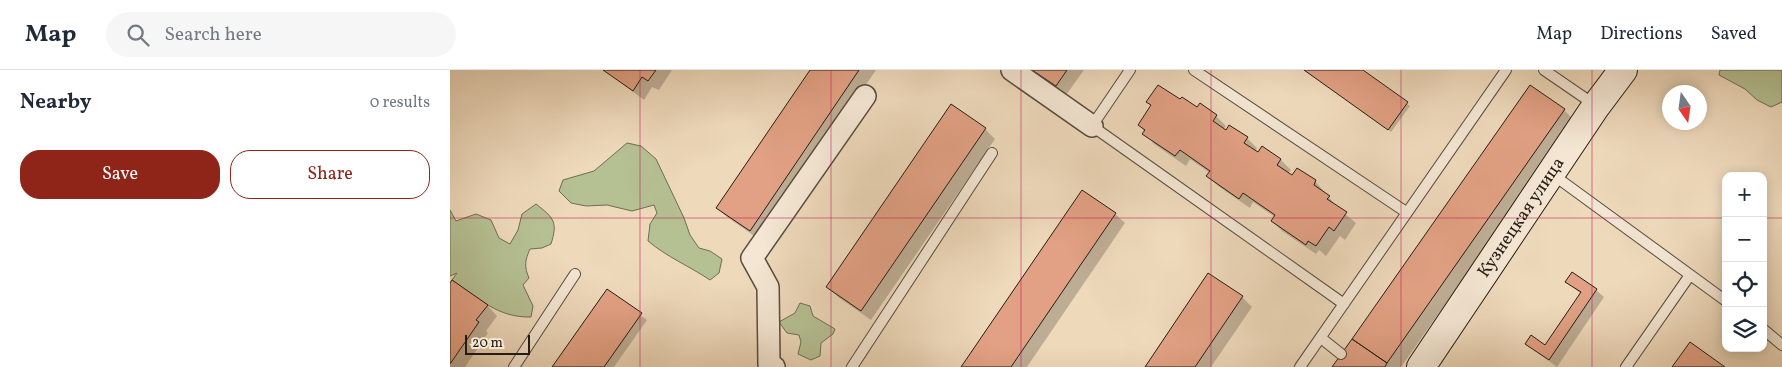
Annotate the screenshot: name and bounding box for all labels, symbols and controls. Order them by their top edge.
search box [106,12,456,57]
text: Map [25,18,76,52]
icon: search [124,21,152,49]
text: Search here [164,22,262,48]
text: Map [1536,22,1572,47]
text: Directions [1600,22,1683,47]
text: Saved [1711,22,1757,47]
north arrow [1662,85,1707,130]
text: Nearby [20,88,91,117]
text: 0 results [370,92,430,114]
button: Save [20,150,220,199]
button: Share [230,150,430,199]
street label: Кузнецкая улица [1472,152,1571,283]
map controls [1722,172,1767,352]
button: + [1722,172,1767,217]
button: − [1722,217,1767,262]
button: locate [1722,262,1767,307]
button: layers [1722,307,1767,352]
scale bar [465,332,530,355]
text: 20 m [472,334,503,353]

